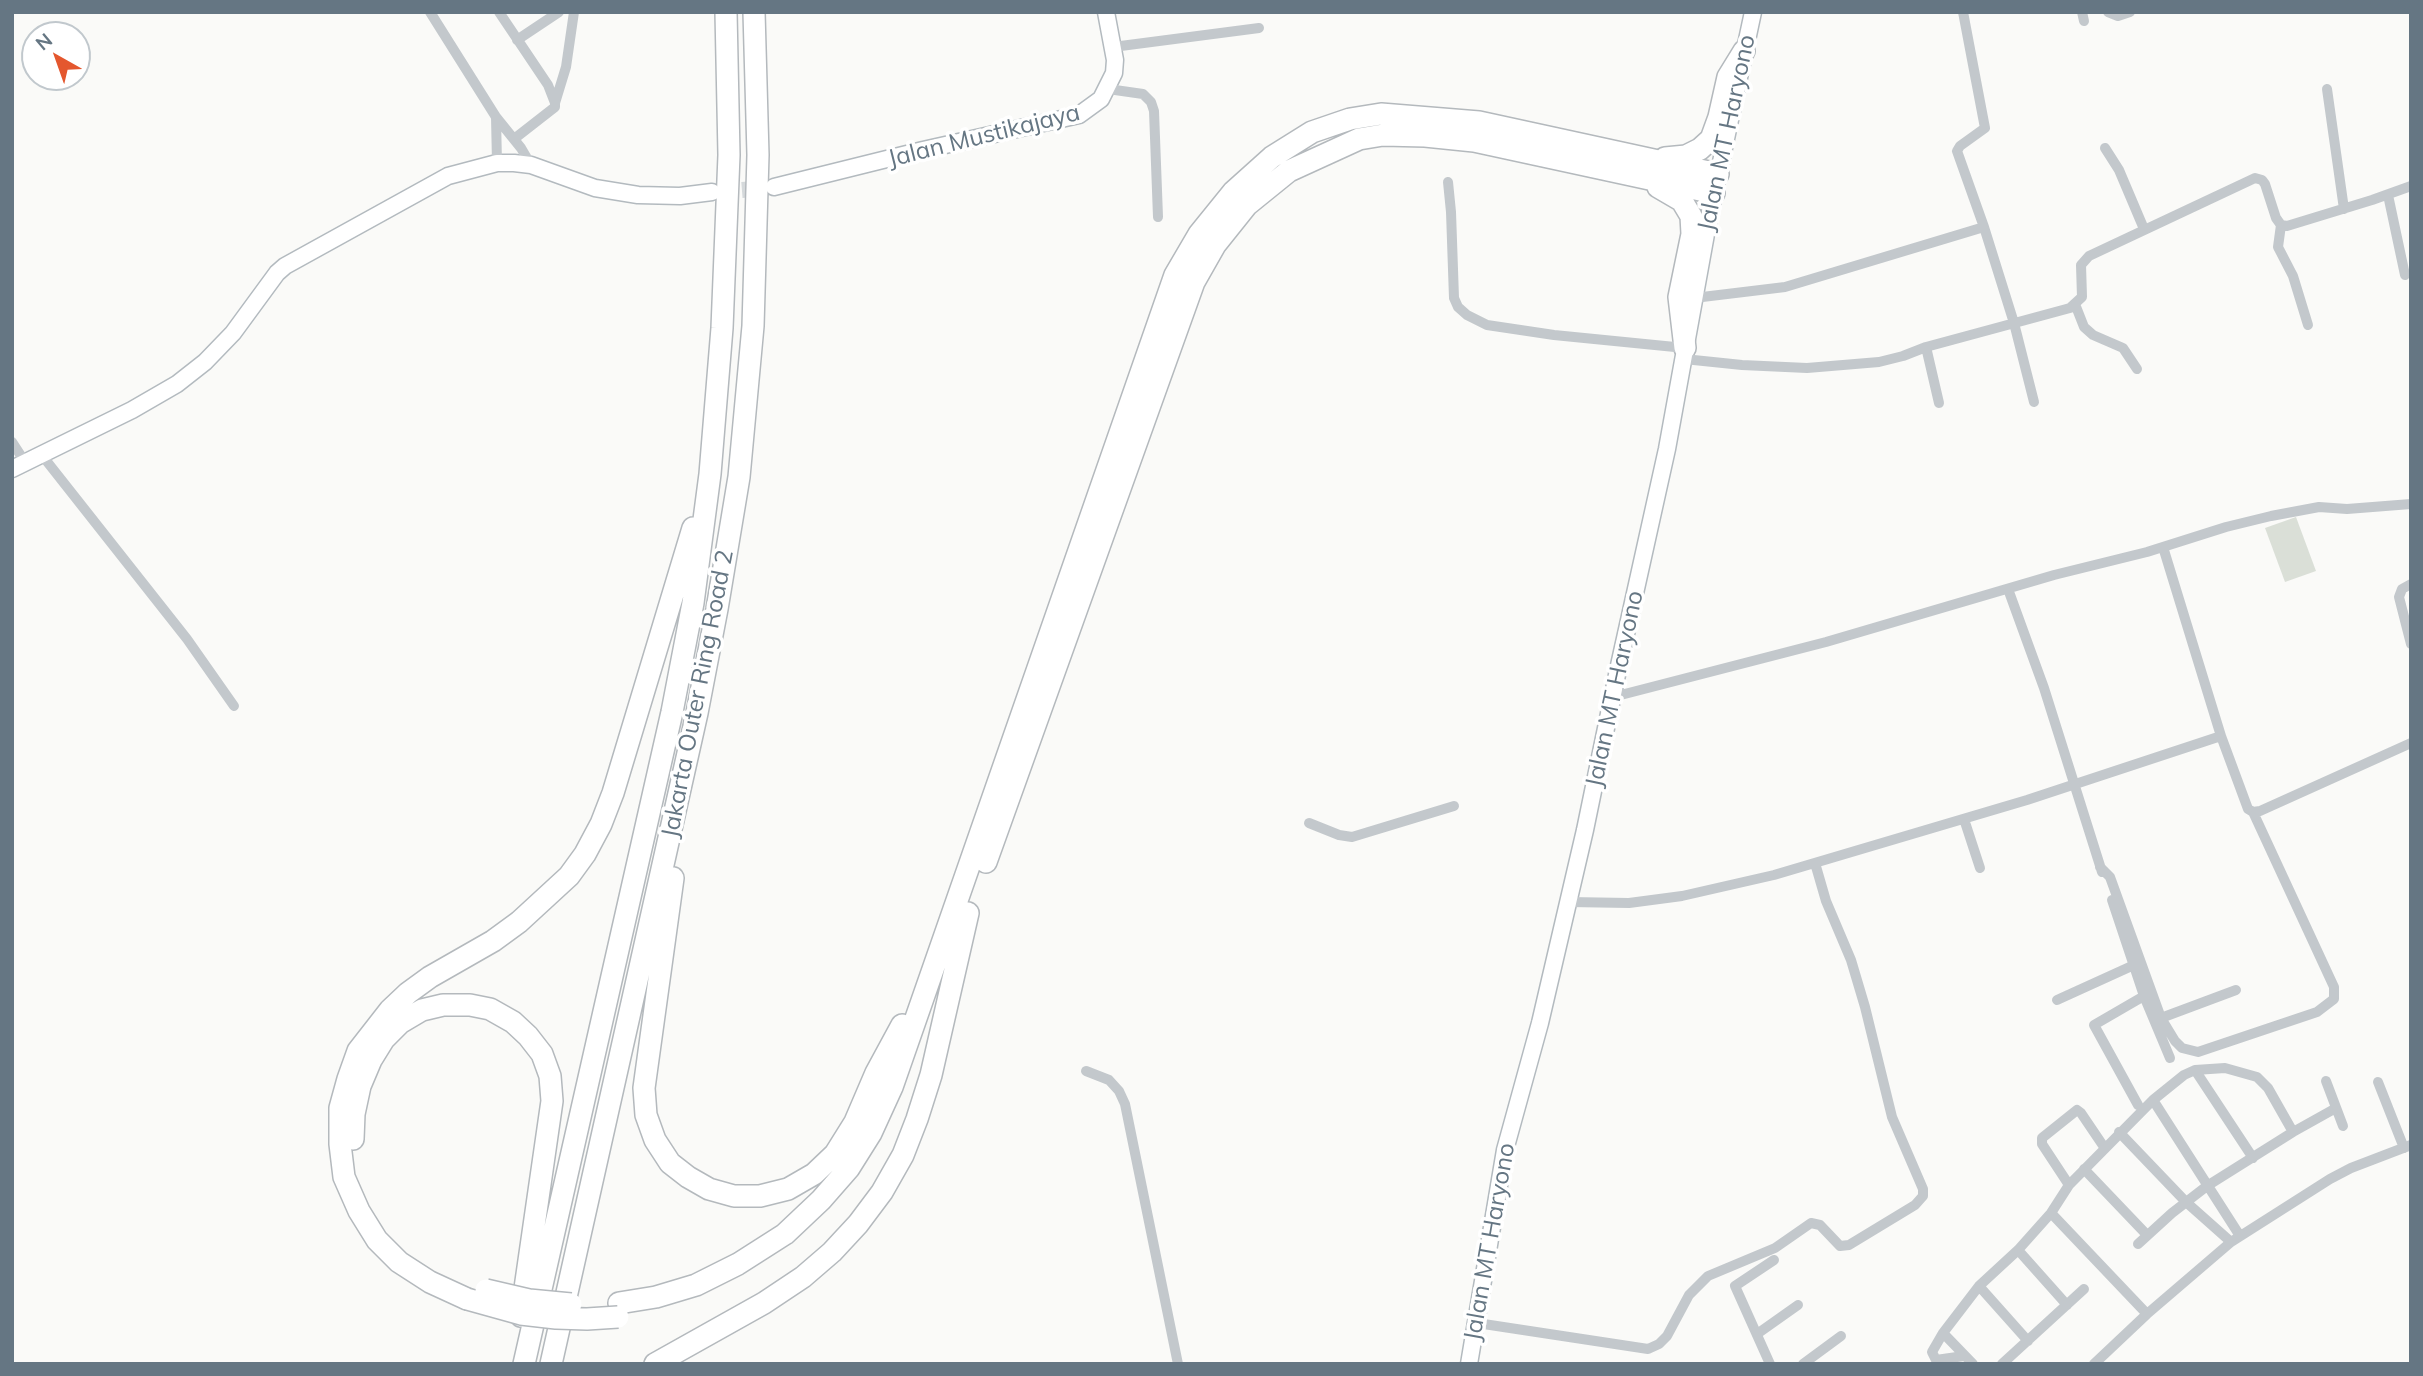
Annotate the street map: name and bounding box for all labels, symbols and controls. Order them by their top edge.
north arrow [21,21,91,91]
text: N [31,28,57,55]
street label: Jalan MT Haryono [1692,32,1762,234]
street label: Jalan Mustikajaya [885,98,1083,174]
street label: Jakarta Outer Ring Road 2 [656,548,740,840]
street label: Jalan MT Haryono [1580,588,1650,790]
street label: Jalan MT Haryono [1458,1141,1522,1343]

